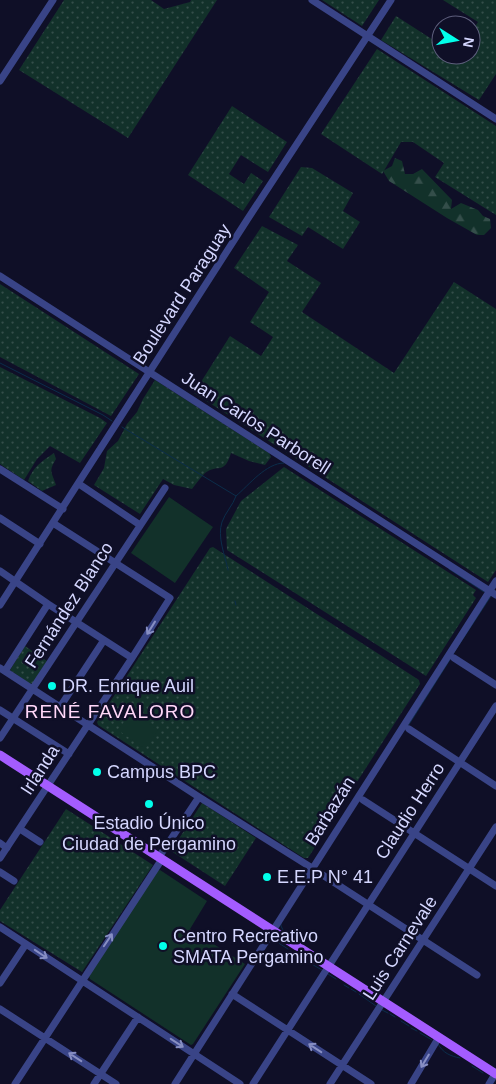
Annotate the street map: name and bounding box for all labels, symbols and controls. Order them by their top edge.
north arrow [431,15,481,65]
text: N [460,36,478,49]
street label: Boulevard Paraguay [129,220,235,368]
street label: Juan Carlos Parborell [178,367,334,479]
street label: Fernández Blanco [21,538,117,672]
one-way arrow [146,620,156,634]
place label: DR. Enrique Auil [62,676,194,696]
marker: DR. Enrique Auil [46,680,58,692]
district label: RENÉ FAVALORO [25,701,195,722]
street label: Irlanda [17,741,64,799]
street label: Claudio Herro [371,759,449,863]
place label: Campus BPC [107,762,216,782]
marker: Campus BPC [91,766,103,778]
street label: Barbazán [301,773,359,849]
marker: Estadio Único Ciudad de Pergamino [143,798,155,810]
place label: Estadio Único Ciudad de Pergamino [62,812,236,854]
place label: E.E.P N° 41 [277,867,373,887]
marker: E.E.P N° 41 [261,871,273,883]
street label: Luis Carnevale [359,892,441,1004]
place label: Centro Recreativo SMATA Pergamino [173,926,323,967]
one-way arrow [103,933,113,947]
marker: Centro Recreativo SMATA Pergamino [157,940,169,952]
one-way arrow [33,949,47,959]
one-way arrow [170,1038,184,1048]
one-way arrow [308,1043,322,1053]
one-way arrow [69,1052,83,1062]
one-way arrow [419,1053,429,1067]

